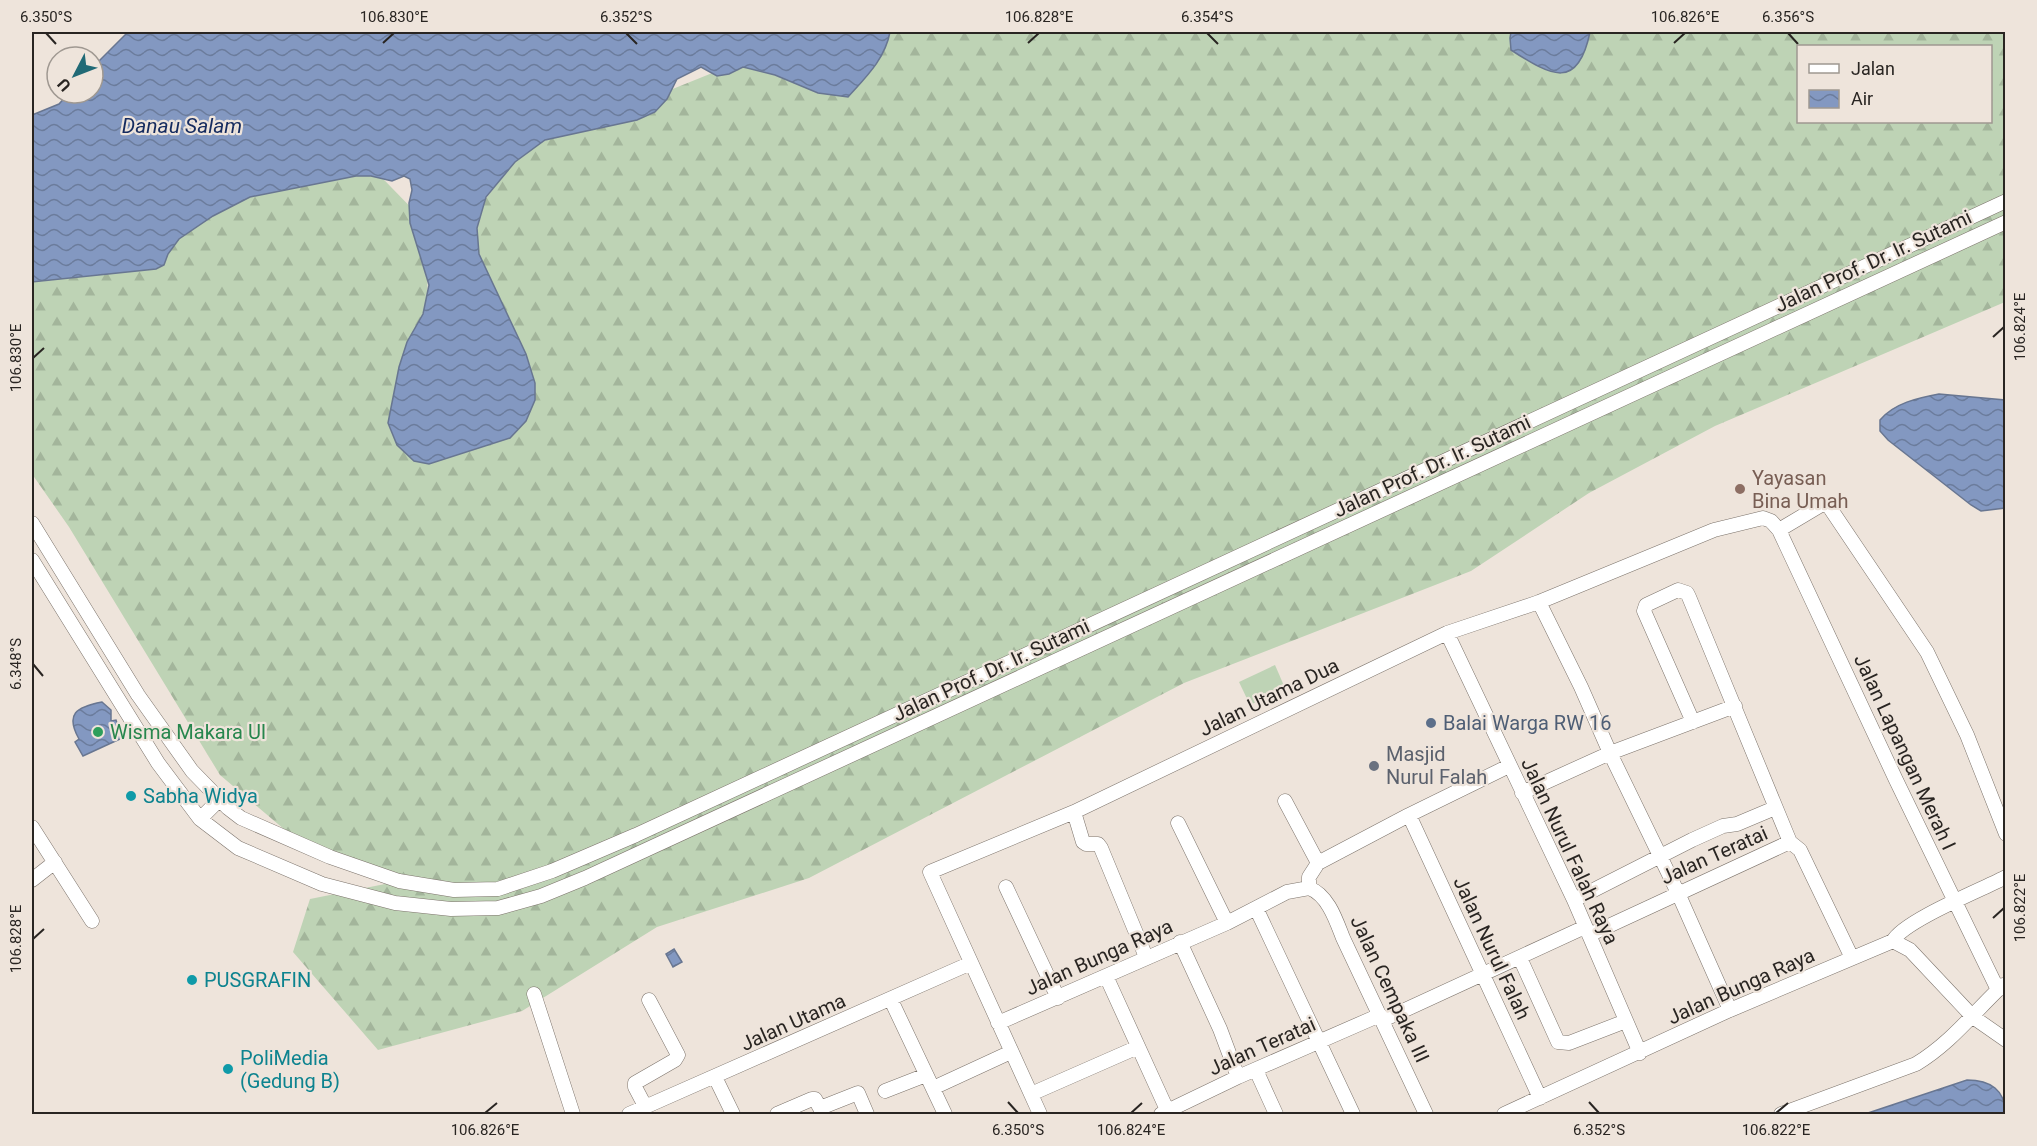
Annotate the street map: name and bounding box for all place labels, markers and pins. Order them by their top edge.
place label: Yayasan Bina Umah [1752,466,1849,513]
marker: Yayasan Bina Umah [1733,482,1747,496]
place label: Balai Warga RW 16 [1443,711,1611,735]
marker: Balai Warga RW 16 [1424,716,1438,730]
place label: Wisma Makara UI [110,720,266,744]
marker: Wisma Makara UI [91,725,105,739]
place label: Masjid Nurul Falah [1386,742,1487,789]
marker: Masjid Nurul Falah [1367,759,1381,773]
place label: Sabha Widya [143,784,258,808]
marker: Sabha Widya [124,789,138,803]
place label: PUSGRAFIN [204,968,311,992]
marker: PUSGRAFIN [185,973,199,987]
place label: PoliMedia (Gedung B) [240,1046,340,1093]
marker: PoliMedia (Gedung B) [221,1062,235,1076]

